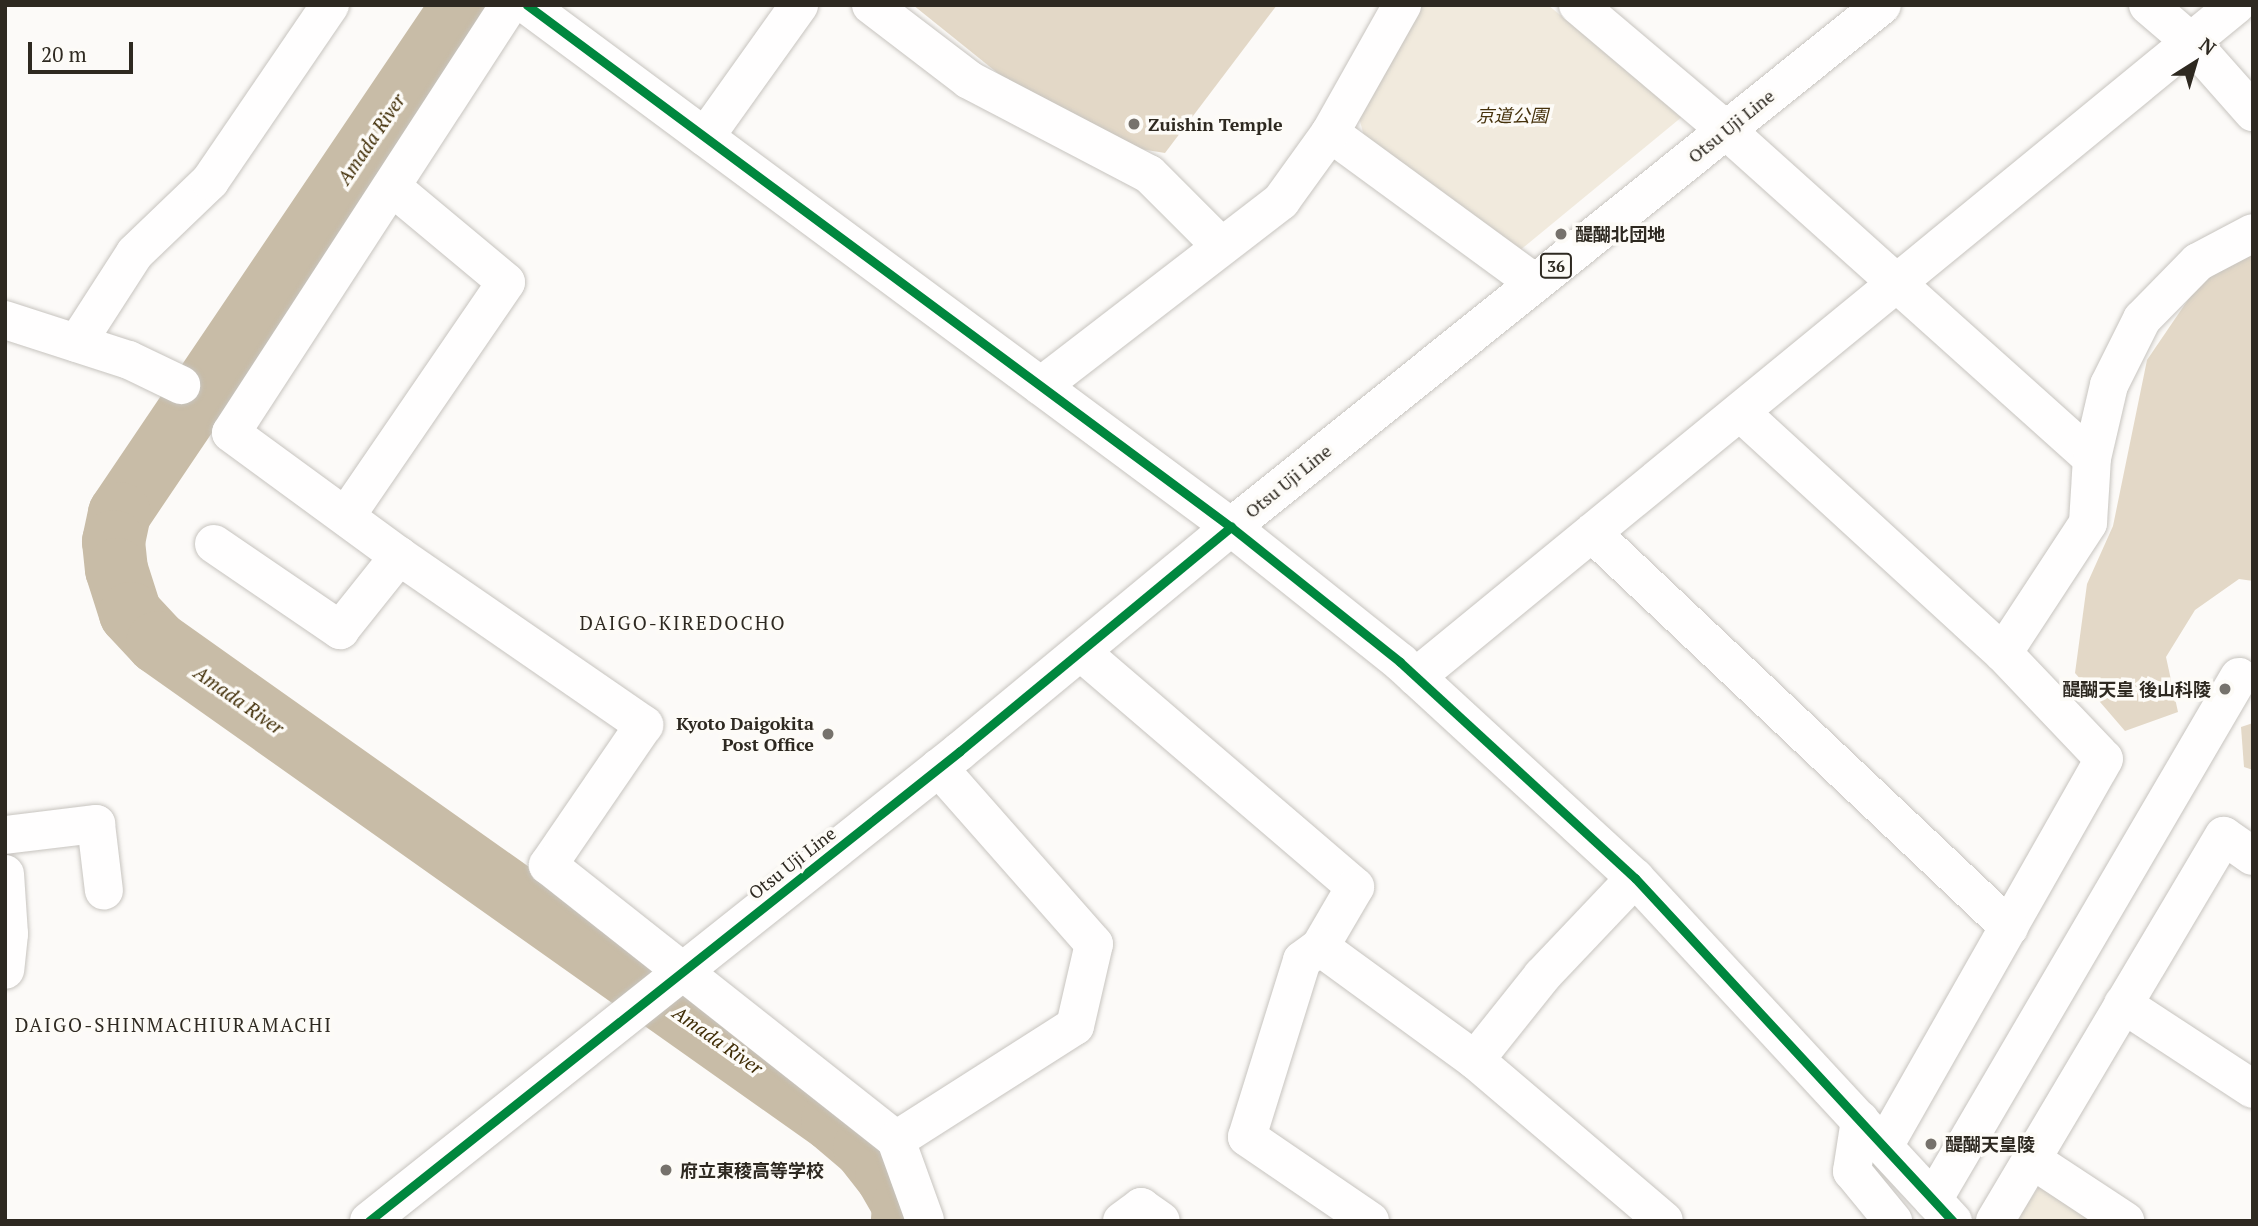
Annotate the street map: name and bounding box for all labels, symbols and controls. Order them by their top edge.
scale bar [32,28,136,72]
north arrow [2160,28,2230,98]
text: N [2195,32,2221,60]
text: 20 m [41,40,87,68]
street label: Otsu Uji Line [1684,85,1778,167]
water label: Amada River [332,89,410,189]
park label: 京道公園 [1476,104,1548,126]
place label: Zuishin Temple [1148,113,1283,135]
marker: Zuishin Temple [1126,116,1142,132]
place label: 醍醐北団地 [1575,223,1665,245]
marker: 醍醐北団地 [1553,226,1569,242]
road number: 36 [1538,254,1574,278]
street label: Otsu Uji Line [1241,440,1335,522]
district label: DAIGO-KIREDOCHO [581,612,785,634]
water label: Amada River [190,661,288,739]
place label: 醍醐天皇 後山科陵 [2062,678,2211,700]
marker: 醍醐天皇 後山科陵 [2217,681,2233,697]
place label: Kyoto Daigokita Post Office [676,713,814,756]
marker: Kyoto Daigokita Post Office [820,726,836,742]
street label: Otsu Uji Line [744,822,840,904]
water label: Amada River [669,1001,767,1079]
district label: DAIGO-SHINMACHIURAMACHI [18,1014,330,1036]
place label: 醍醐天皇陵 [1945,1133,2035,1155]
marker: 醍醐天皇陵 [1923,1136,1939,1152]
place label: 府立東稜高等学校 [680,1159,824,1181]
marker: 府立東稜高等学校 [658,1162,674,1178]

